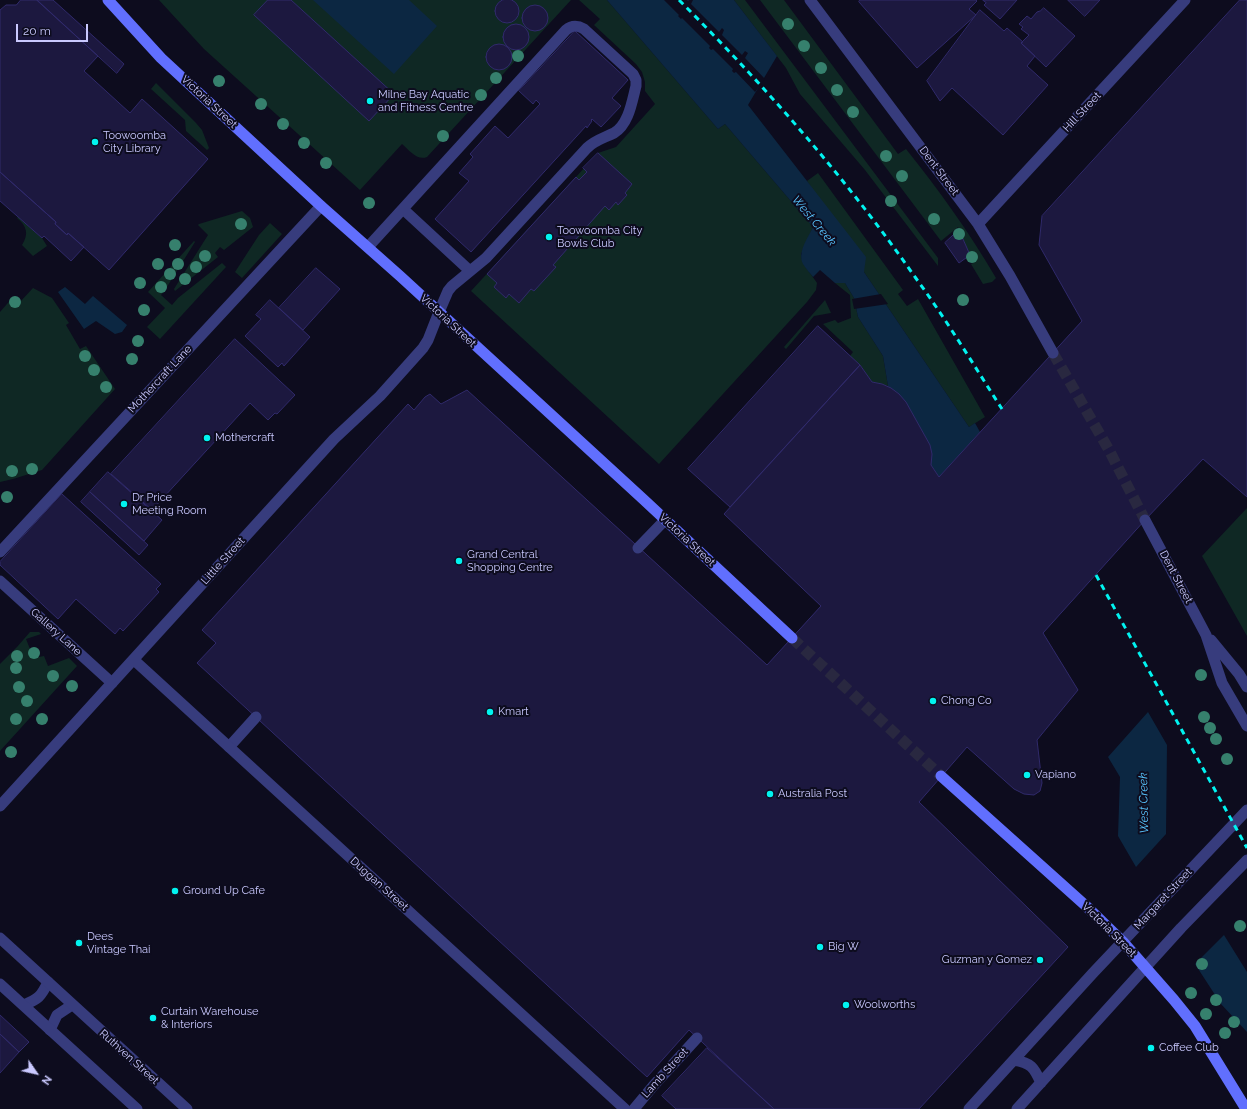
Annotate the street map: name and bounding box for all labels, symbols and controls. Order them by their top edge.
scale bar [18,16,90,42]
text: 20 m [23,24,51,38]
street label: Victoria Street [178,73,240,131]
place label: Milne Bay Aquatic and Fitness Centre [378,88,473,114]
street label: Hill Street [1060,89,1104,135]
marker: Milne Bay Aquatic and Fitness Centre [365,96,375,106]
place label: Toowoomba City Library [103,129,166,155]
marker: Toowoomba City Library [90,137,100,147]
street label: Dent Street [916,144,962,198]
water label: West Creek [789,193,839,249]
place label: Toowoomba City Bowls Club [557,224,642,250]
marker: Toowoomba City Bowls Club [544,232,554,242]
street label: Victoria Street [417,292,479,350]
street label: Mothercraft Lane [125,343,195,415]
place label: Mothercraft [215,431,274,445]
marker: Mothercraft [202,433,212,443]
place label: Dr Price Meeting Room [132,491,207,517]
marker: Dr Price Meeting Room [119,499,129,509]
street label: Victoria Street [656,511,718,569]
street label: Little Street [198,535,248,587]
place label: Grand Central Shopping Centre [467,548,553,574]
street label: Dent Street [1157,548,1195,606]
marker: Grand Central Shopping Centre [454,556,464,566]
street label: Gallery Lane [28,606,84,658]
place label: Chong Co [941,694,992,708]
marker: Chong Co [928,696,938,706]
place label: Kmart [498,705,529,719]
marker: Kmart [485,707,495,717]
place label: Vapiano [1035,768,1076,782]
marker: Vapiano [1022,770,1032,780]
water label: West Creek [1136,772,1152,834]
place label: Australia Post [778,787,847,801]
marker: Australia Post [765,789,775,799]
street label: Duggan Street [347,854,411,914]
street label: Margaret Street [1131,866,1195,932]
place label: Ground Up Cafe [183,884,265,898]
marker: Ground Up Cafe [170,886,180,896]
street label: Victoria Street [1079,900,1139,960]
place label: Dees Vintage Thai [87,930,150,956]
marker: Dees Vintage Thai [74,938,84,948]
place label: Big W [828,940,859,954]
marker: Big W [815,942,825,952]
place label: Guzman y Gomez [942,953,1032,967]
marker: Guzman y Gomez [1035,955,1045,965]
place label: Woolworths [854,998,915,1012]
marker: Woolworths [841,1000,851,1010]
place label: Curtain Warehouse & Interiors [161,1005,259,1031]
marker: Curtain Warehouse & Interiors [148,1013,158,1023]
street label: Ruthven Street [97,1027,161,1087]
place label: Coffee Club [1159,1041,1219,1055]
marker: Coffee Club [1146,1043,1156,1053]
street label: Lamb Street [639,1045,691,1101]
north arrow [16,1053,56,1093]
text: N [39,1073,54,1087]

